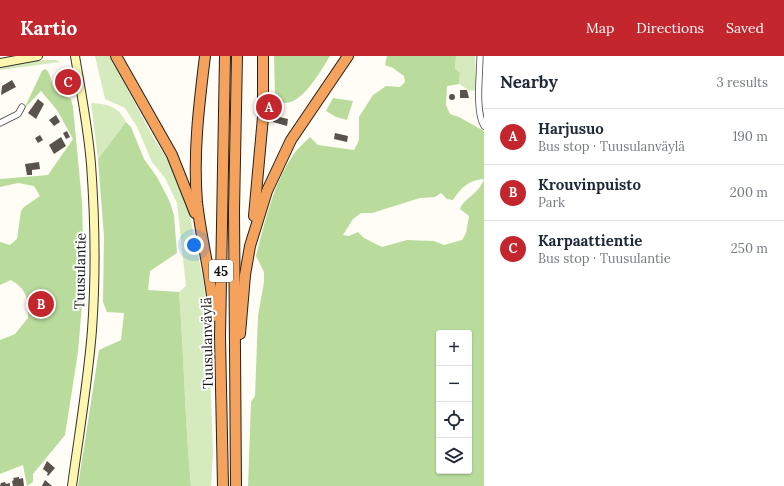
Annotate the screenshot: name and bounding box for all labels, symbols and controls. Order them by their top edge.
text: Kartio [20,16,77,40]
text: Map [586,19,614,37]
text: Directions [636,19,704,37]
text: Saved [726,19,764,37]
pin: C [55,67,81,97]
text: Nearby [500,71,558,93]
text: 3 results [716,74,768,91]
pin: A [256,92,282,122]
text: Harjusuo [538,119,604,138]
text: A [509,128,517,145]
text: 190 m [733,128,768,145]
text: Bus stop · Tuusulanväylä [538,138,685,155]
text: Krouvinpuisto [538,175,641,194]
text: B [509,184,517,201]
text: 200 m [730,184,768,201]
text: Park [538,194,565,211]
text: Karpaattientie [538,231,642,250]
street label: Tuusulantie [70,232,90,309]
your location [184,235,204,255]
text: C [509,240,517,257]
text: 250 m [731,240,768,257]
text: Bus stop · Tuusulantie [538,250,671,267]
road number: 45 [209,260,233,282]
pin: B [28,289,54,319]
street label: Tuusulanväylä [197,297,217,389]
map controls [436,330,472,474]
button: + [436,330,472,366]
button: − [436,366,472,402]
button: locate [436,402,472,438]
button: layers [436,438,472,474]

